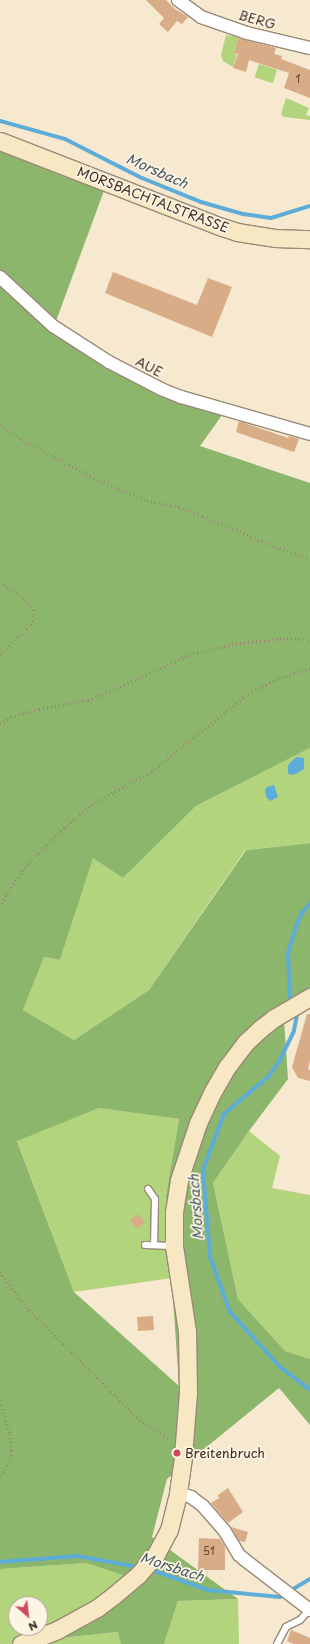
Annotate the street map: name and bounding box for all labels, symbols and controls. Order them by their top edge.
street label: BERG [237,7,277,33]
house number: 1 [296,72,300,86]
water label: Morsbach [124,150,190,192]
street label: MORSBACHTALSTRASSE [75,164,231,236]
street label: AUE [133,354,165,380]
water label: Morsbach [185,1174,207,1240]
place label: Breitenbruch [185,1445,265,1461]
marker: Breitenbruch [172,1448,182,1458]
house number: 51 [203,1544,215,1558]
water label: Morsbach [138,1549,206,1585]
north arrow [8,1596,48,1636]
text: N [26,1617,41,1636]

